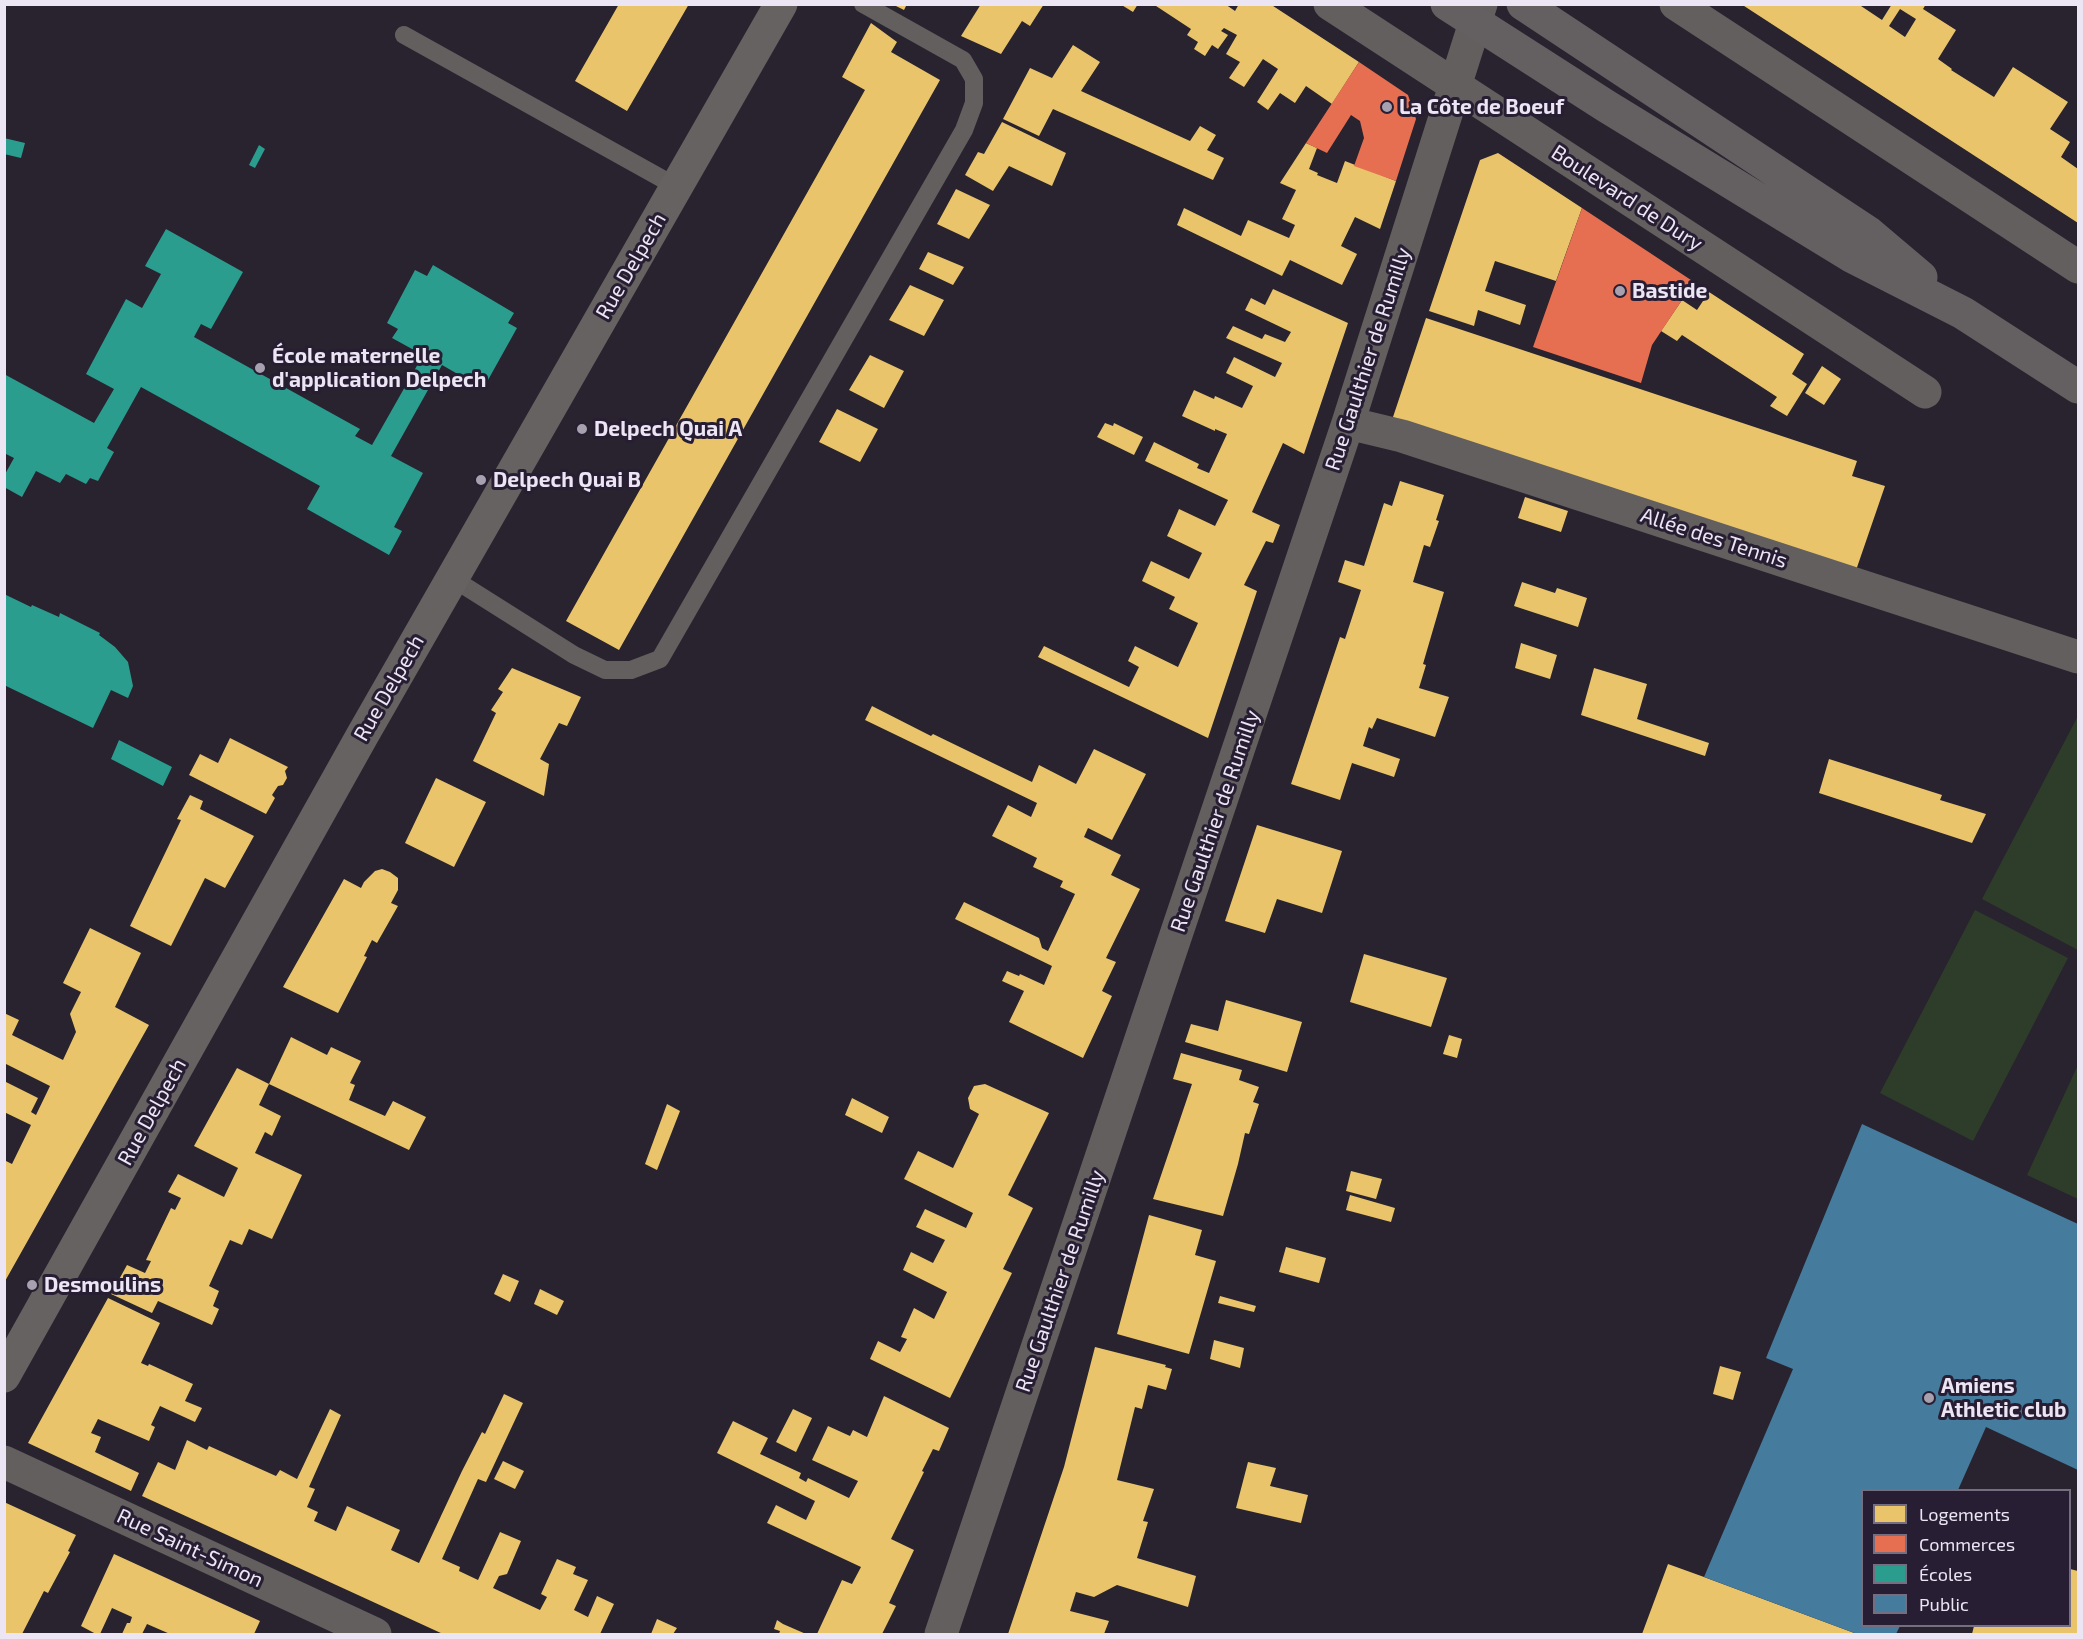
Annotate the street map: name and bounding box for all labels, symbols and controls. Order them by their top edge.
place label: La Côte de Boeuf [1399,94,1564,120]
marker: La Côte de Boeuf [1380,100,1394,114]
street label: Boulevard de Dury [1547,140,1707,256]
street label: Rue Delpech [591,208,671,324]
street label: Rue Gaulthier de Rumilly [1320,244,1416,474]
place label: Bastide [1632,278,1707,304]
marker: Bastide [1613,284,1627,298]
place label: École maternelle d'application Delpech [272,343,486,393]
marker: École maternelle d'application Delpech [253,361,267,375]
place label: Delpech Quai A [594,416,742,442]
marker: Delpech Quai A [575,422,589,436]
place label: Delpech Quai B [493,467,641,493]
marker: Delpech Quai B [474,473,488,487]
street label: Allée des Tennis [1637,502,1791,574]
street label: Rue Delpech [349,630,429,746]
street label: Rue Gaulthier de Rumilly [1165,707,1265,935]
street label: Rue Delpech [112,1054,192,1170]
street label: Rue Gaulthier de Rumilly [1010,1167,1110,1395]
place label: Desmoulins [44,1272,161,1298]
marker: Desmoulins [25,1278,39,1292]
place label: Amiens Athletic club [1941,1373,2067,1423]
marker: Amiens Athletic club [1922,1391,1936,1405]
legend [1861,1489,2071,1627]
street label: Rue Saint-Simon [113,1503,267,1593]
text: Logements [1919,1503,2010,1525]
text: Commerces [1919,1533,2015,1555]
text: Écoles [1919,1563,1972,1585]
text: Public [1919,1593,1969,1615]

